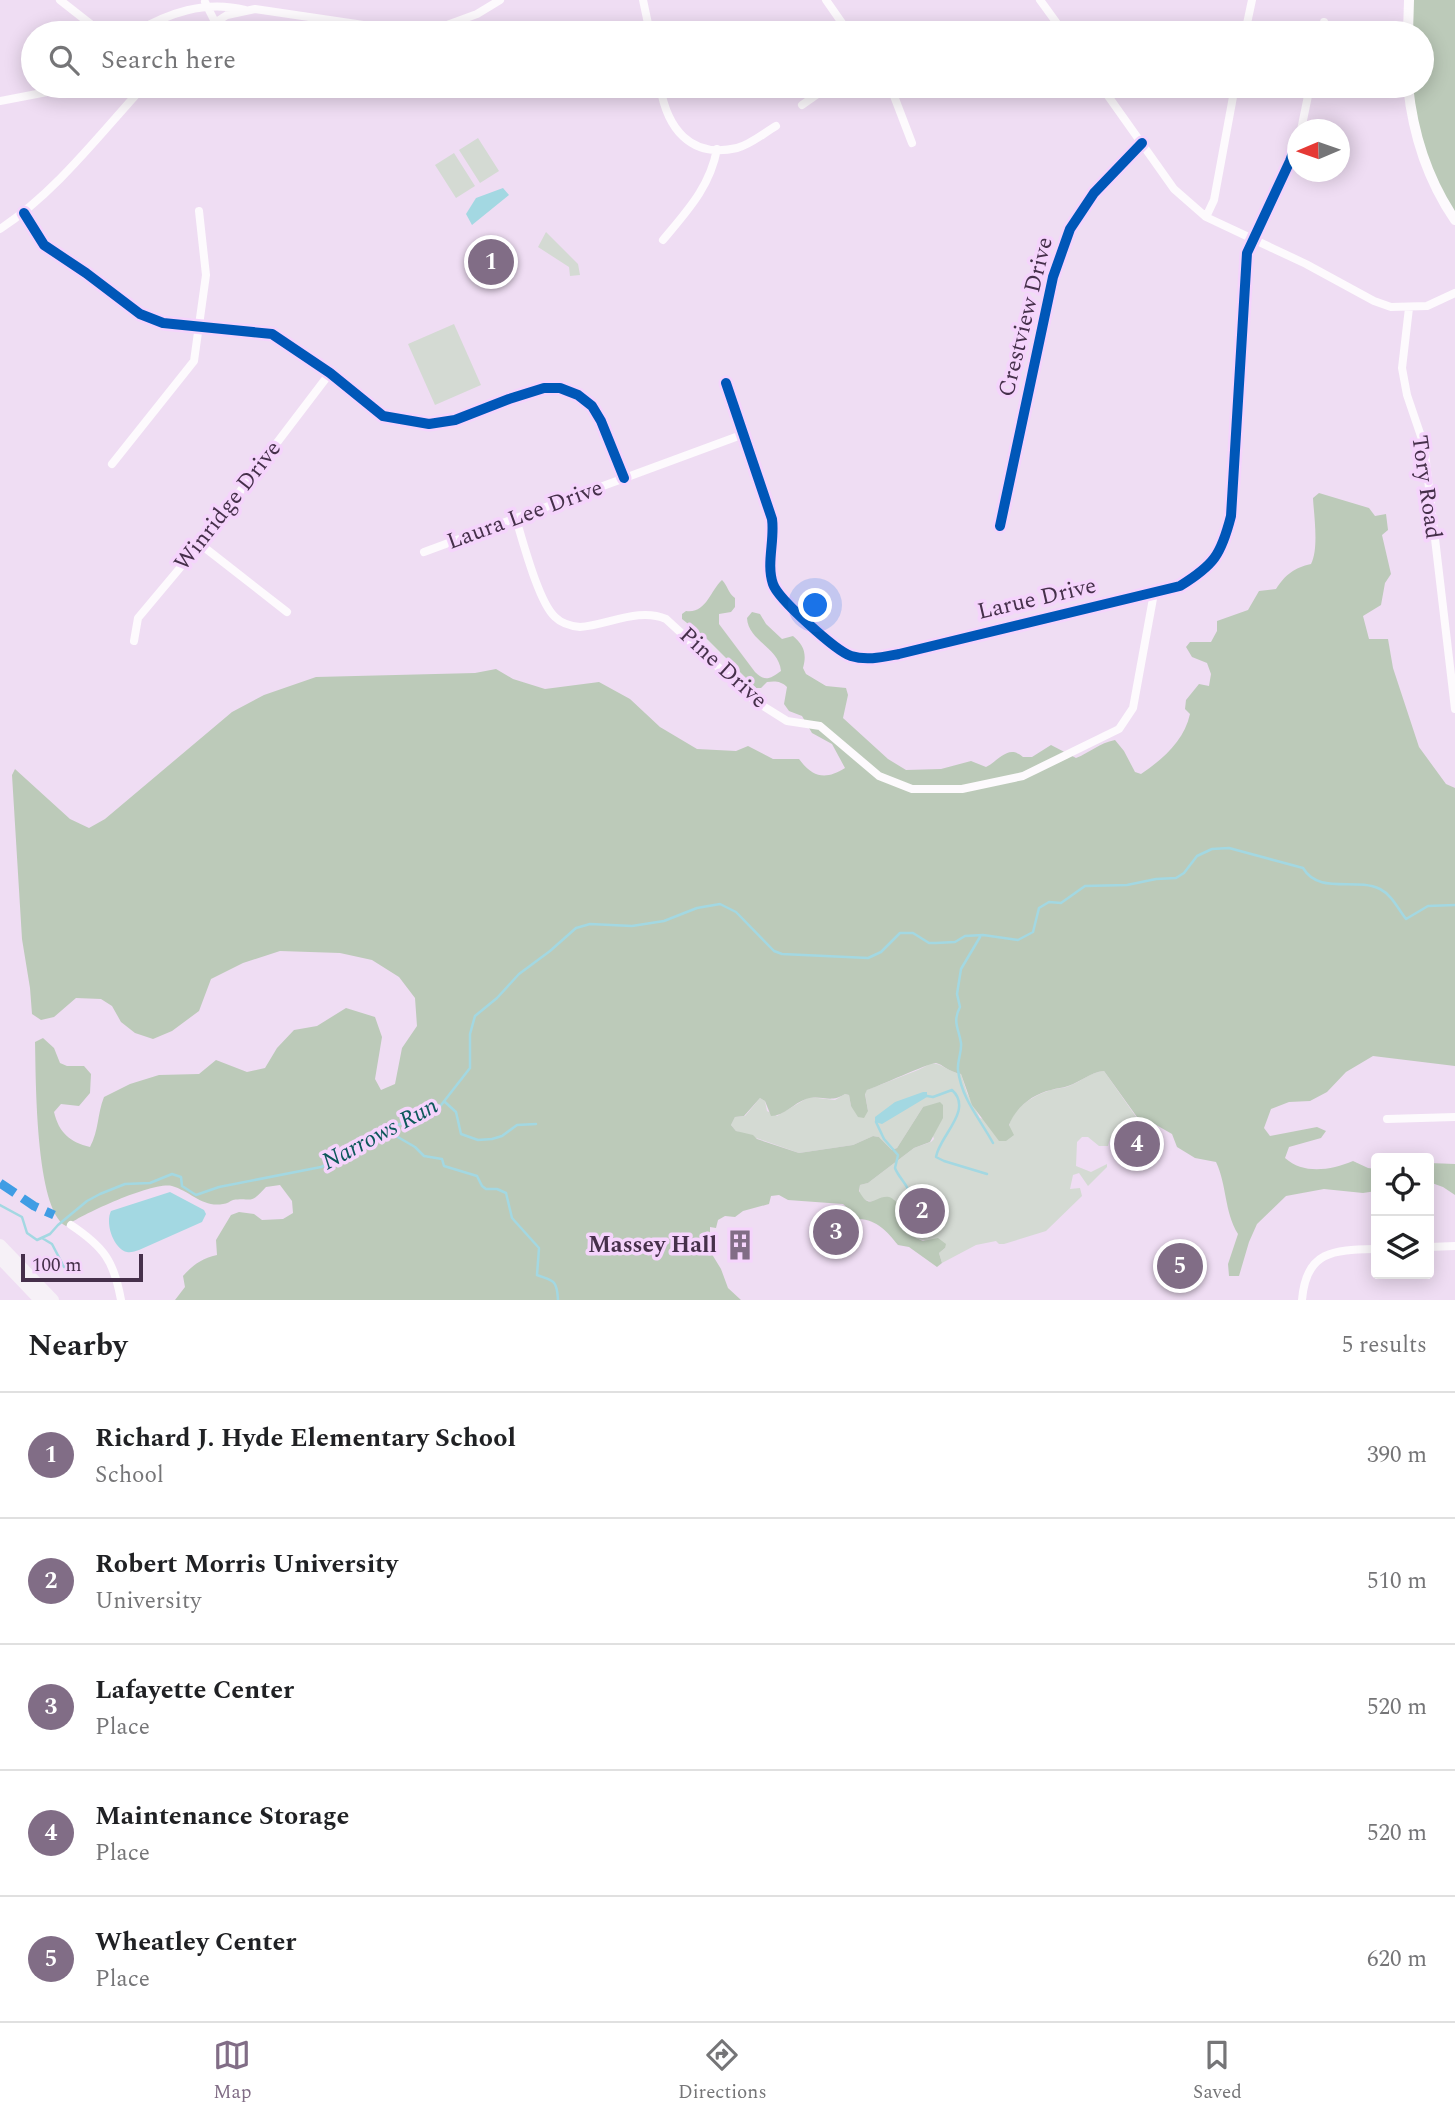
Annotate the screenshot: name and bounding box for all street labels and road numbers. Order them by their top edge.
street label: Crestview Drive [989,233,1063,401]
street label: Winridge Drive [166,433,290,579]
street label: Tory Road [1401,433,1451,541]
street label: Laura Lee Drive [442,471,608,559]
street label: Larue Drive [974,568,1100,630]
street label: Pine Drive [671,619,775,717]

